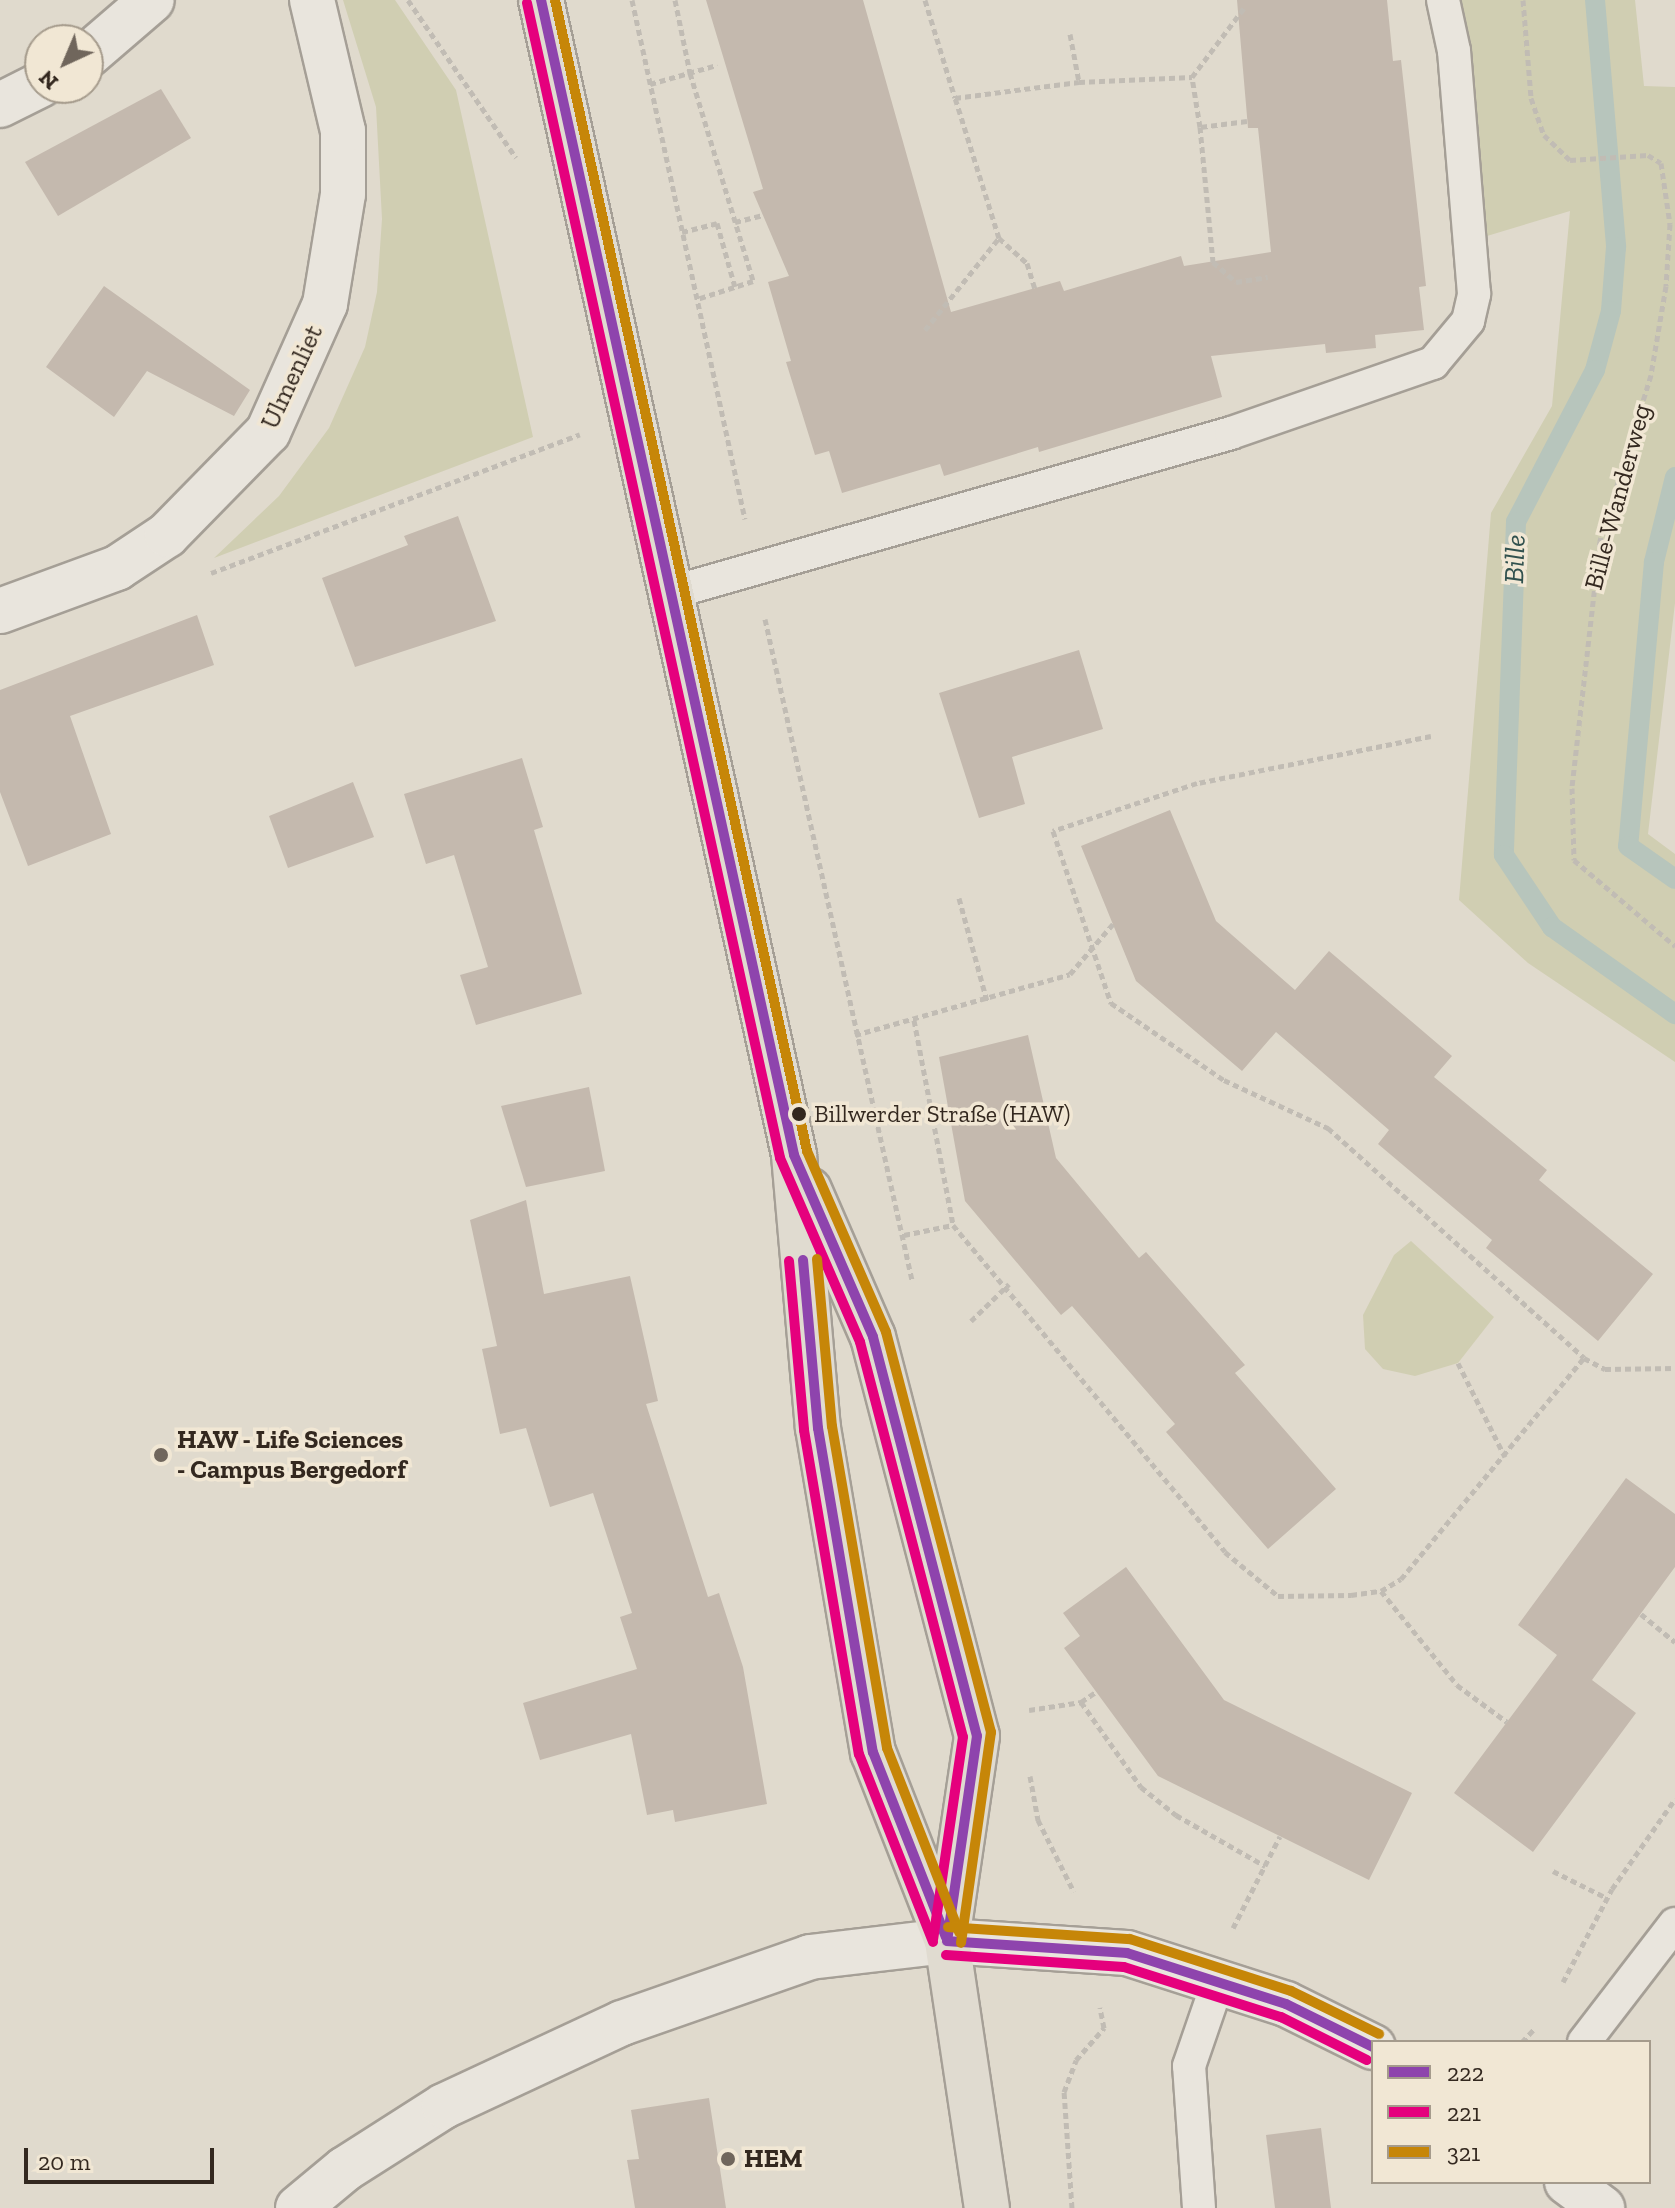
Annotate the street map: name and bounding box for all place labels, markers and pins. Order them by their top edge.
place label: Billwerder Straße (HAW) [814,1100,1071,1128]
marker: Billwerder Straße (HAW) [791,1106,807,1122]
place label: HAW - Life Sciences - Campus Bergedorf [177,1424,406,1486]
marker: HAW - Life Sciences - Campus Bergedorf [152,1446,170,1464]
place label: HEM [744,2143,803,2175]
marker: HEM [719,2150,737,2168]

